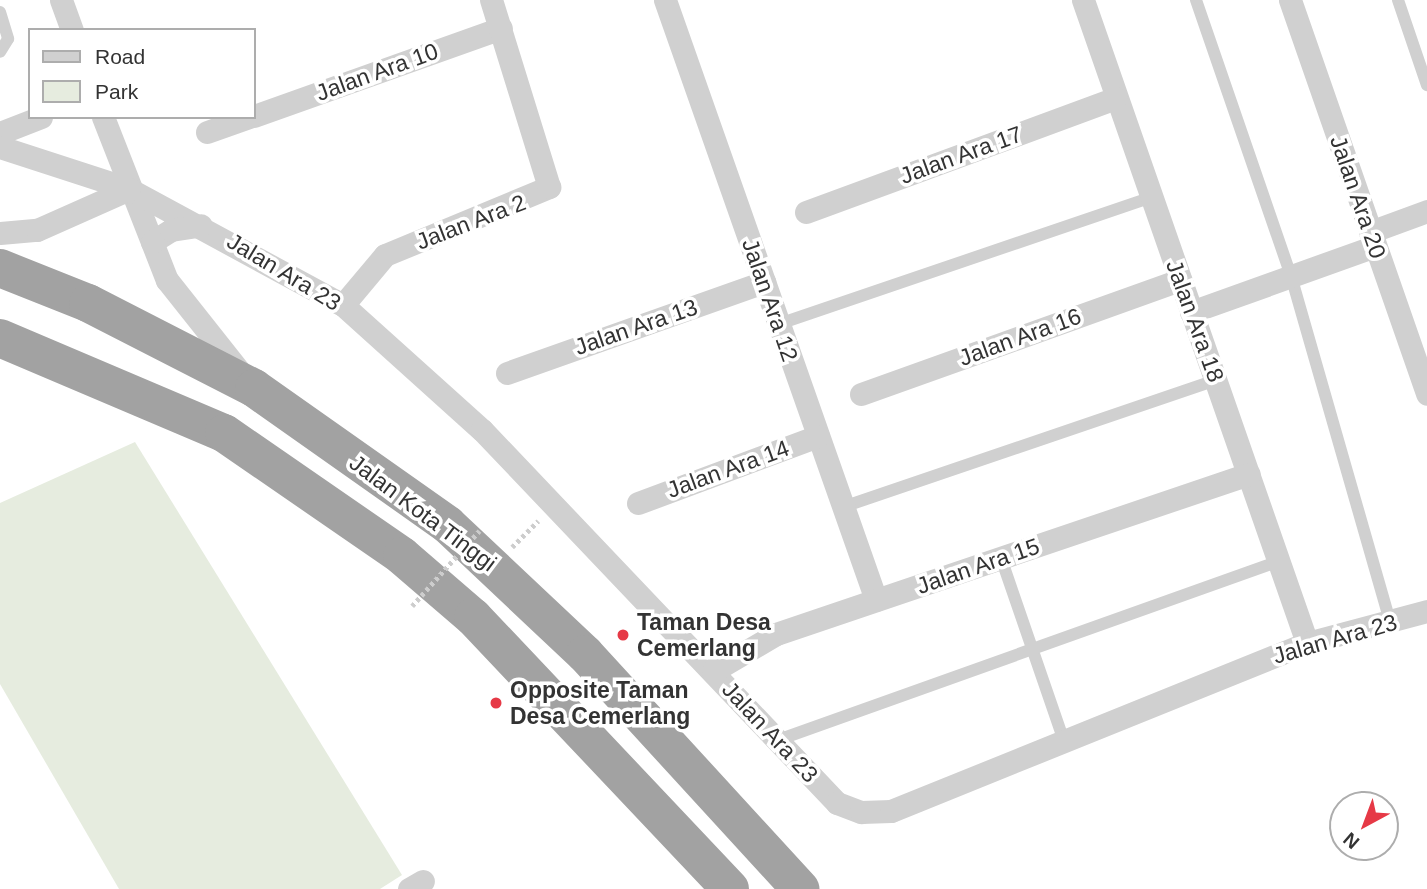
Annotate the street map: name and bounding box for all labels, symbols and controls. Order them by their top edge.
legend [28,28,256,119]
street label: Jalan Ara 10 [312,37,442,107]
text: Road [95,45,145,68]
text: Park [95,80,138,103]
street label: Jalan Ara 17 [896,120,1026,190]
street label: Jalan Ara 20 [1324,131,1392,263]
street label: Jalan Ara 2 [412,188,530,256]
street label: Jalan Ara 23 [222,227,346,317]
street label: Jalan Ara 12 [736,234,804,366]
street label: Jalan Ara 18 [1160,256,1230,386]
street label: Jalan Ara 13 [570,293,702,361]
street label: Jalan Ara 16 [955,302,1085,372]
street label: Jalan Ara 14 [663,434,793,504]
street label: Jalan Kota Tinggi [344,449,502,577]
street label: Jalan Ara 15 [912,532,1044,600]
place label: Taman Desa Cemerlang [637,608,771,662]
street label: Jalan Ara 23 [1269,608,1401,670]
marker: Taman Desa Cemerlang [615,627,631,643]
street label: Jalan Ara 23 [716,675,824,789]
place label: Opposite Taman Desa Cemerlang [510,676,690,730]
marker: Opposite Taman Desa Cemerlang [488,695,504,711]
north arrow [1329,791,1399,861]
text: N [1339,828,1363,853]

